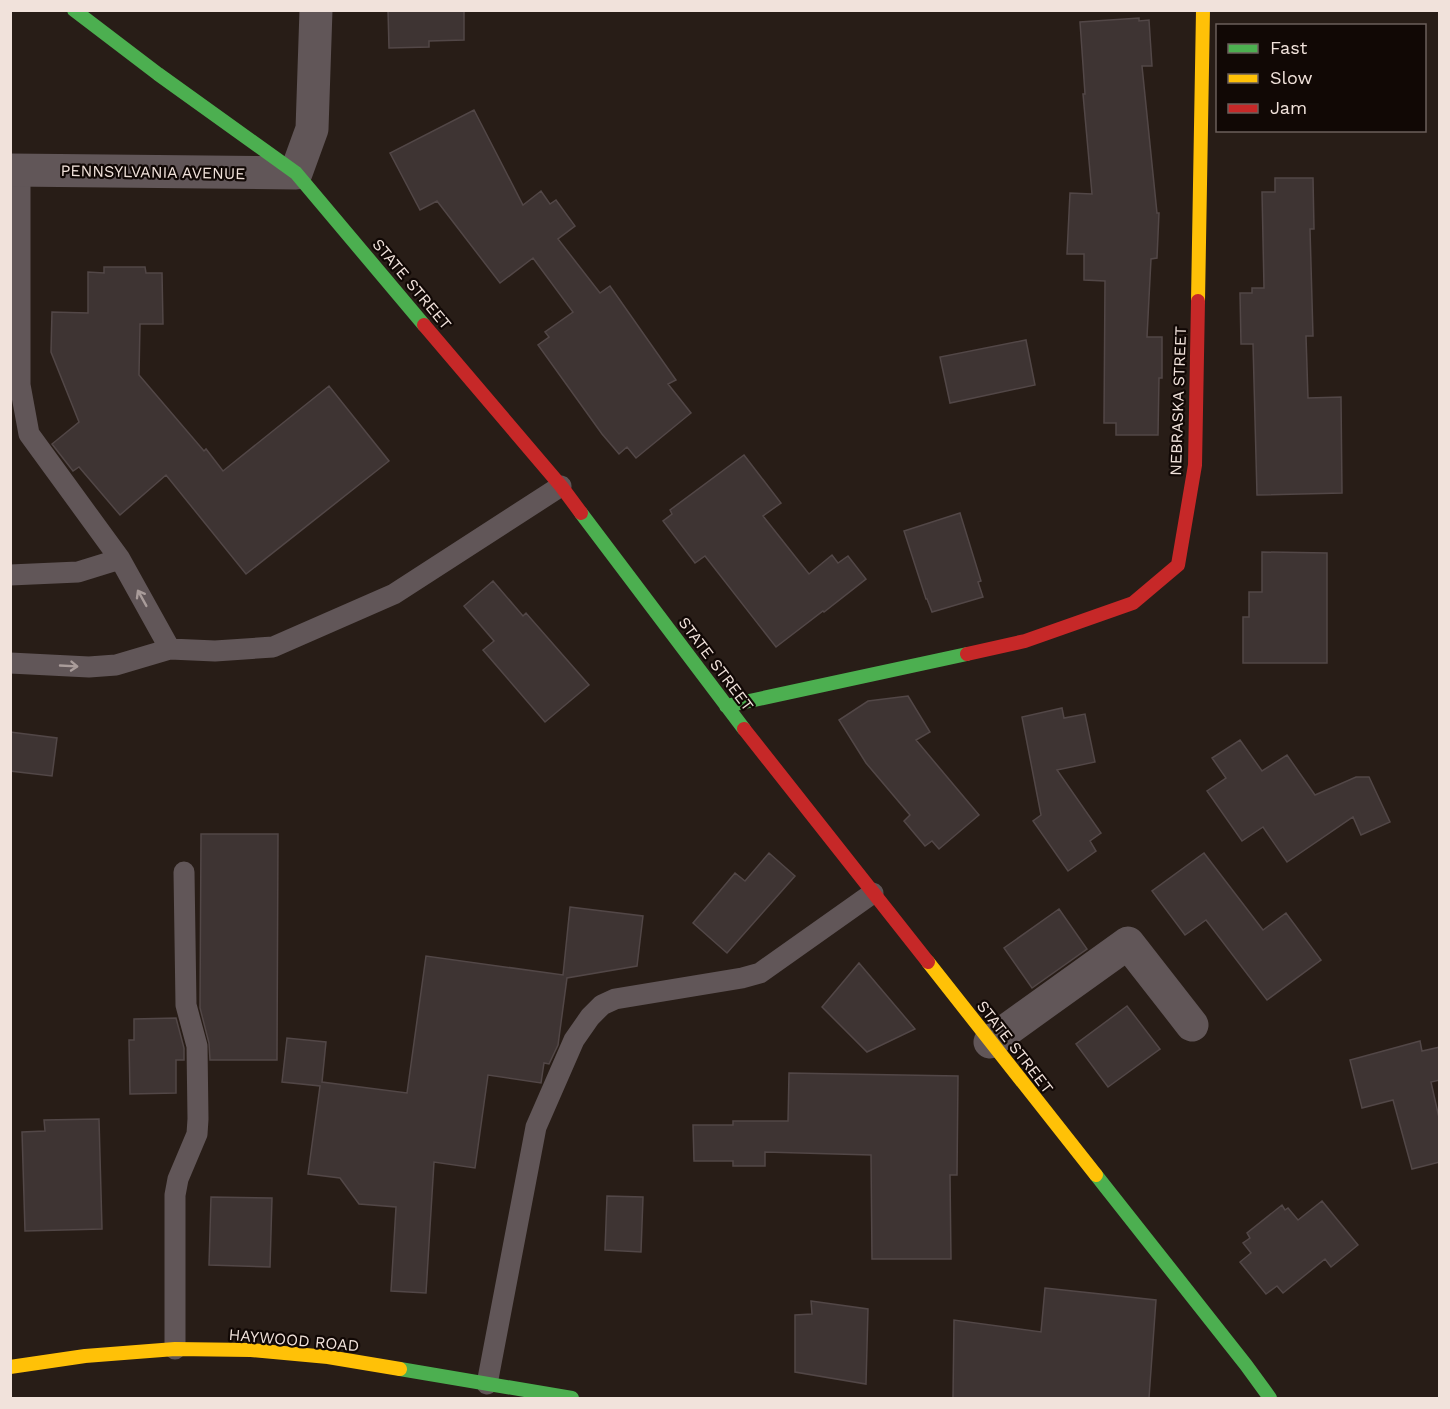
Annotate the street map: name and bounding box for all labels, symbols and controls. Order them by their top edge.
legend [1216,24,1426,132]
text: Fast [1270,37,1308,58]
text: Slow [1270,67,1313,88]
text: Jam [1270,97,1307,118]
street label: PENNSYLVANIA AVENUE [60,161,246,183]
street label: STATE STREET [369,235,456,333]
street label: NEBRASKA STREET [1166,326,1190,476]
one-way arrow [136,590,148,607]
street label: STATE STREET [675,613,758,715]
one-way arrow [58,661,78,672]
street label: STATE STREET [973,997,1057,1097]
street label: HAYWOOD ROAD [228,1325,360,1355]

